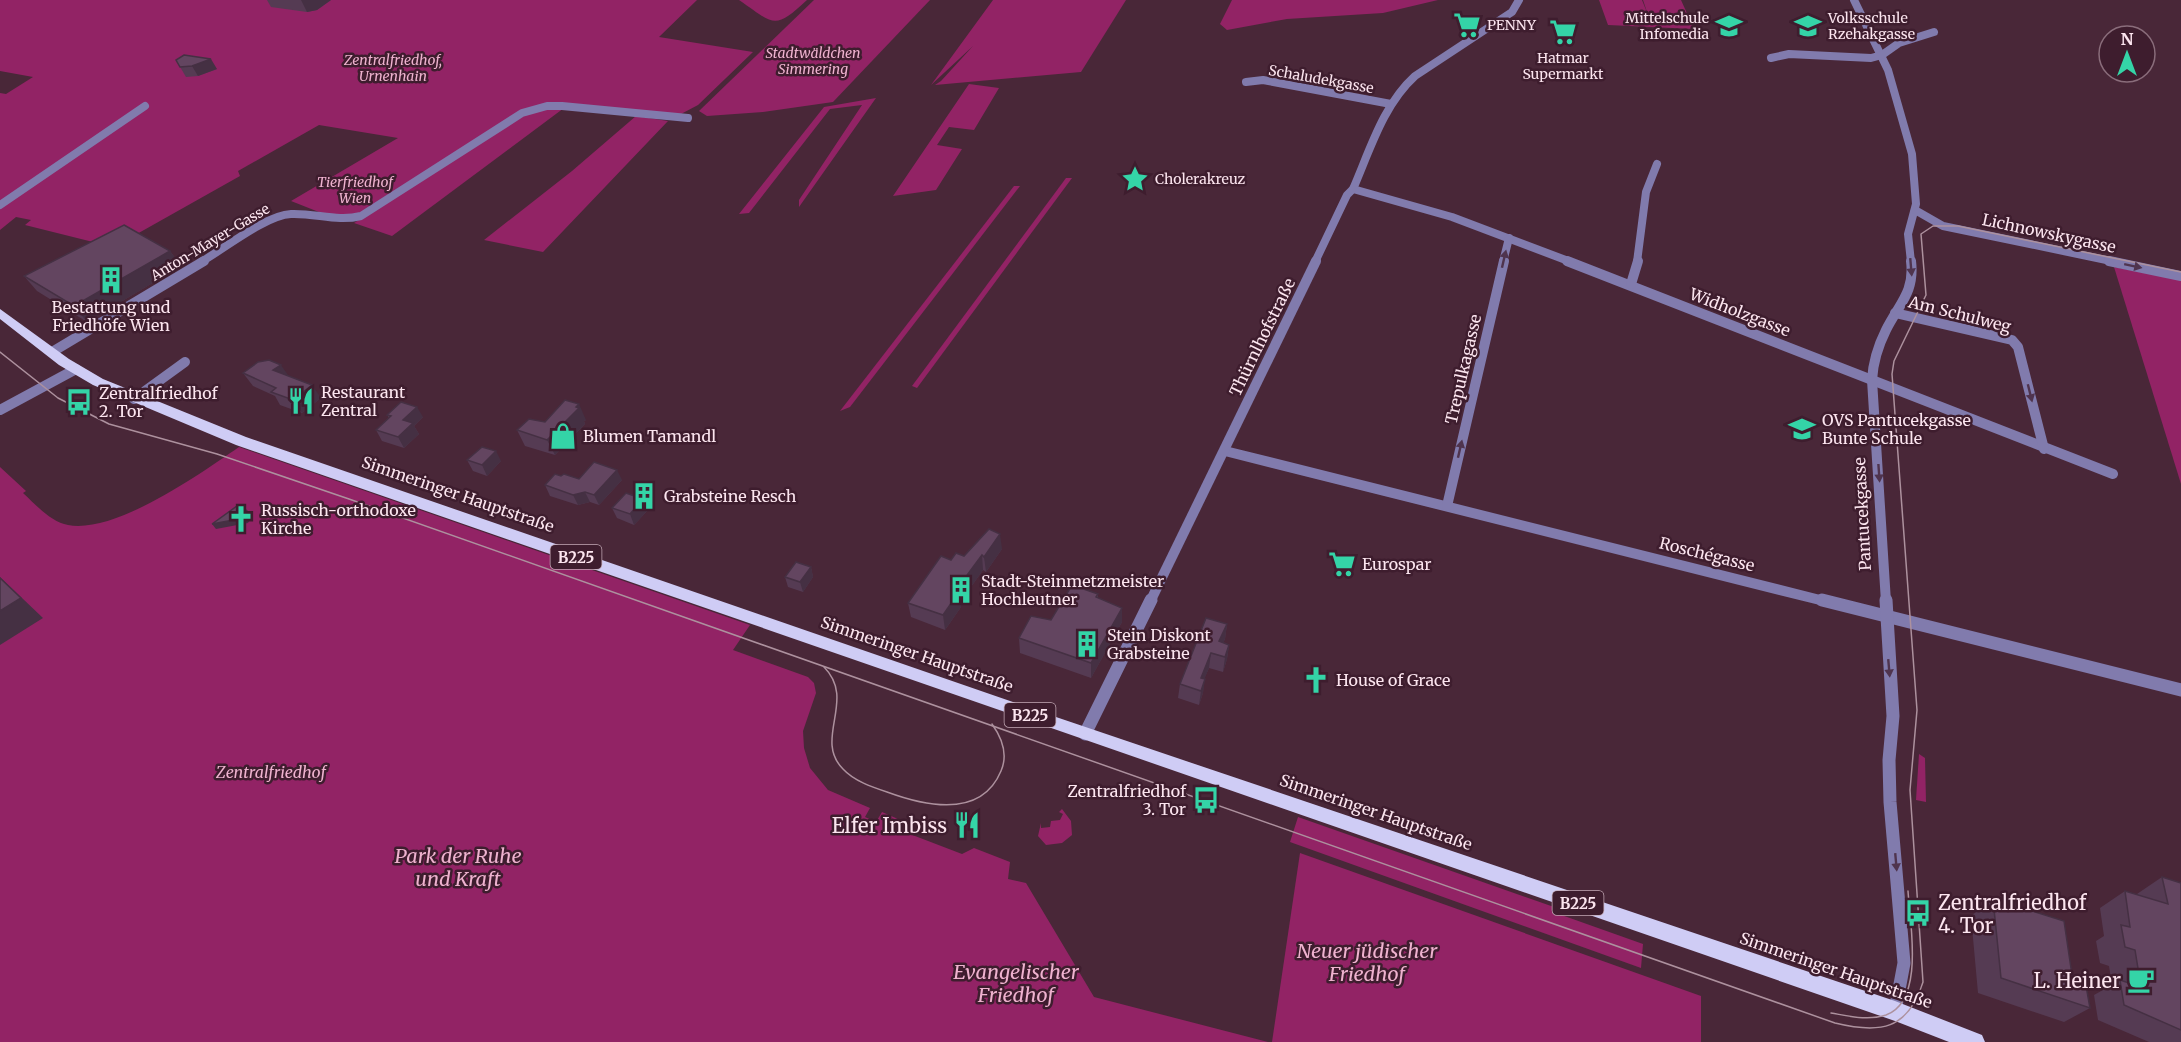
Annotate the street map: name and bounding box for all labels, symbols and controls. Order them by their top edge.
place label: Mittelschule Infomedia [1625,9,1709,43]
place label: Volksschule Rzehakgasse [1827,9,1915,43]
supermarket icon: PENNY [1452,10,1482,40]
school or university icon: Mittelschule Infomedia [1714,11,1744,41]
school or university icon: Volksschule Rzehakgasse [1793,11,1823,41]
place label: PENNY [1487,16,1537,34]
supermarket icon: Hatmar Supermarkt [1548,17,1578,47]
north arrow [2097,24,2157,84]
text: N [2121,29,2134,49]
park label: Stadtwäldchen Simmering [765,44,861,78]
place label: Hatmar Supermarkt [1522,49,1604,83]
park label: Zentralfriedhof, Urnenhain [343,51,442,85]
street label: Schaludekgasse [1267,61,1375,97]
place icon: Cholerakreuz [1120,164,1150,194]
place label: Cholerakreuz [1155,170,1246,188]
park label: Tierfriedhof Wien [317,173,395,207]
street label: Anton-Mayer-Gasse [146,199,273,285]
street label: Lichnowskygasse [1980,209,2118,257]
one-way arrow [1500,250,1509,269]
one-way arrow [1906,258,1916,277]
one-way arrow [2123,262,2142,271]
building icon: Bestattung und Friedhöfe Wien [96,265,126,295]
street label: Thürnlhofstraße [1225,275,1299,399]
street label: Widholzgasse [1686,283,1793,340]
street label: Am Schulweg [1906,291,2014,336]
place label: Bestattung und Friedhöfe Wien [52,297,171,335]
street label: Trepulkagasse [1441,312,1485,426]
place label: Restaurant Zentral [321,382,406,420]
place label: Zentralfriedhof 2. Tor [99,383,219,421]
one-way arrow [2025,384,2035,403]
restaurant icon: Restaurant Zentral [286,386,316,416]
bus stop icon: Zentralfriedhof 2. Tor [64,387,94,417]
place label: OVS Pantucekgasse Bunte Schule [1822,410,1971,448]
school or university icon: OVS Pantucekgasse Bunte Schule [1787,414,1817,444]
shop icon: Blumen Tamandl [548,421,578,451]
place label: Blumen Tamandl [583,426,716,446]
one-way arrow [1456,440,1466,459]
street label: Simmeringer Hauptstraße [359,452,557,536]
street label: Pantucekgasse [1849,457,1875,571]
one-way arrow [1874,464,1884,483]
building icon: Grabsteine Resch [629,481,659,511]
place label: Grabsteine Resch [664,486,797,506]
place label: Russisch-orthodoxe Kirche [261,500,416,538]
church icon: Russisch-orthodoxe Kirche [226,504,256,534]
street label: Roschégasse [1657,533,1757,575]
road number: B225 [550,545,602,569]
supermarket icon: Eurospar [1327,549,1357,579]
place label: Eurospar [1362,554,1432,574]
place label: Stadt-Steinmetzmeister Hochleutner [981,571,1164,609]
building icon: Stadt-Steinmetzmeister Hochleutner [946,575,976,605]
street label: Simmeringer Hauptstraße [818,612,1016,696]
place label: Stein Diskont Grabsteine [1107,625,1211,663]
building icon: Stein Diskont Grabsteine [1072,629,1102,659]
one-way arrow [1884,659,1894,678]
church icon: House of Grace [1301,665,1331,695]
place label: House of Grace [1336,670,1450,690]
road number: B225 [1004,703,1056,727]
park label: Zentralfriedhof [215,762,327,782]
street label: Simmeringer Hauptstraße [1277,770,1475,854]
place label: Zentralfriedhof 3. Tor [1067,781,1187,819]
bus stop icon: Zentralfriedhof 3. Tor [1191,785,1221,815]
restaurant icon: Elfer Imbiss [952,810,982,840]
place label: Elfer Imbiss [832,813,947,838]
park label: Park der Ruhe und Kraft [394,843,522,891]
one-way arrow [1891,853,1900,872]
place label: Zentralfriedhof 4. Tor [1938,890,2088,938]
road number: B225 [1552,891,1604,915]
bus stop icon: Zentralfriedhof 4. Tor [1903,898,1933,928]
street label: Simmeringer Hauptstraße [1737,928,1935,1012]
park label: Neuer jüdischer Friedhof [1297,938,1438,986]
park label: Evangelischer Friedhof [953,959,1080,1007]
cafe icon: L. Heiner [2126,965,2156,995]
place label: L. Heiner [2033,968,2121,993]

